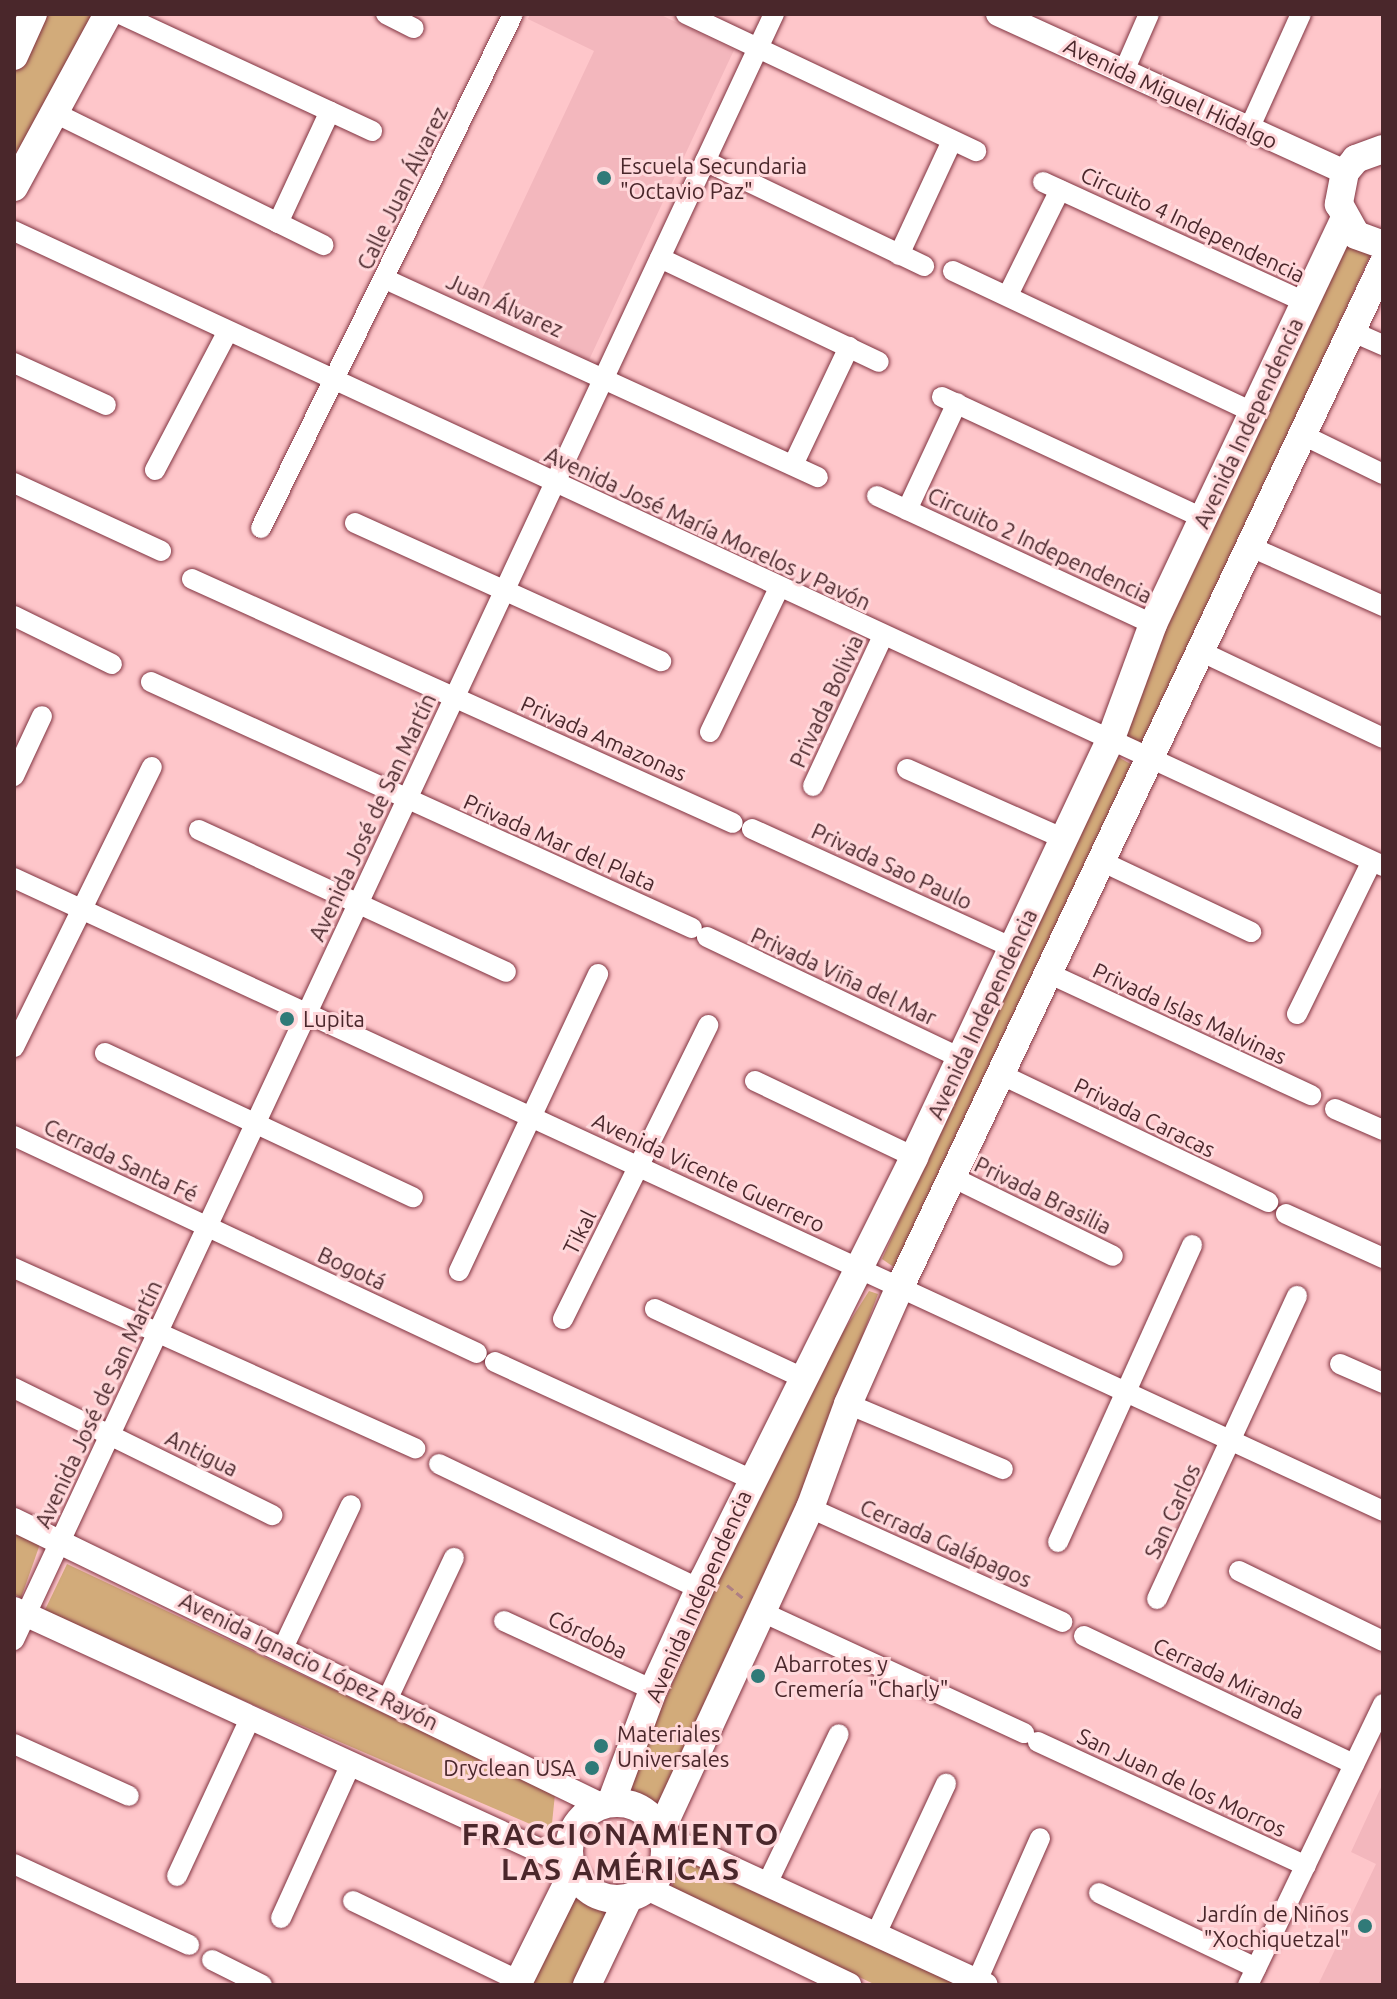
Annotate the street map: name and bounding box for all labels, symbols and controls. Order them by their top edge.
street label: Avenida Miguel Hidalgo [1060,32,1282,154]
street label: Calle Juan Álvarez [351,102,453,274]
place label: Escuela Secundaria "Octavio Paz" [620,152,807,204]
street label: Circuito 4 Independencia [1077,160,1309,288]
marker: Escuela Secundaria "Octavio Paz" [595,169,613,187]
street label: Juan Álvarez [443,268,567,342]
street label: Avenida Independencia [1188,314,1308,532]
street label: Avenida José María Morelos y Pavón [541,441,875,615]
street label: Circuito 2 Independencia [924,481,1156,609]
street label: Privada Bolivia [784,630,868,772]
street label: Avenida José de San Martín [303,689,441,945]
street label: Privada Amazonas [517,690,691,786]
street label: Privada Mar del Plata [460,788,660,896]
street label: Privada Sao Paulo [807,817,977,915]
street label: Avenida Independencia [922,905,1042,1123]
street label: Privada Viña del Mar [747,921,941,1031]
street label: Privada Islas Malvinas [1089,957,1291,1069]
place label: Lupita [303,1006,365,1032]
marker: Lupita [278,1010,296,1028]
street label: Privada Caracas [1070,1071,1220,1163]
street label: Avenida Vicente Guerrero [588,1106,830,1238]
street label: Cerrada Santa Fé [40,1113,202,1207]
street label: Privada Brasilia [970,1150,1116,1240]
street label: Tikal [557,1205,601,1259]
street label: Bogotá [314,1241,390,1295]
street label: Avenida José de San Martín [29,1276,167,1532]
street label: Antigua [161,1424,243,1482]
street label: San Carlos [1139,1459,1205,1563]
street label: Avenida Independencia [639,1486,757,1706]
street label: Cerrada Galápagos [856,1493,1036,1593]
street label: Avenida Ignacio López Rayón [175,1587,443,1735]
street label: Córdoba [544,1604,632,1664]
street label: Cerrada Miranda [1149,1631,1309,1725]
place label: Abarrotes y Cremería "Charly" [774,1650,948,1702]
marker: Abarrotes y Cremería "Charly" [749,1667,767,1685]
place label: Materiales Universales [617,1720,729,1772]
street label: San Juan de los Morros [1074,1722,1290,1842]
marker: Materiales Universales [592,1737,610,1755]
place label: Dryclean USA [443,1755,576,1781]
marker: Dryclean USA [583,1759,601,1777]
district label: FRACCIONAMIENTO LAS AMÉRICAS [462,1816,780,1886]
place label: Jardín de Niños "Xochiquetzal" [1197,1900,1349,1952]
marker: Jardín de Niños "Xochiquetzal" [1356,1917,1374,1935]

